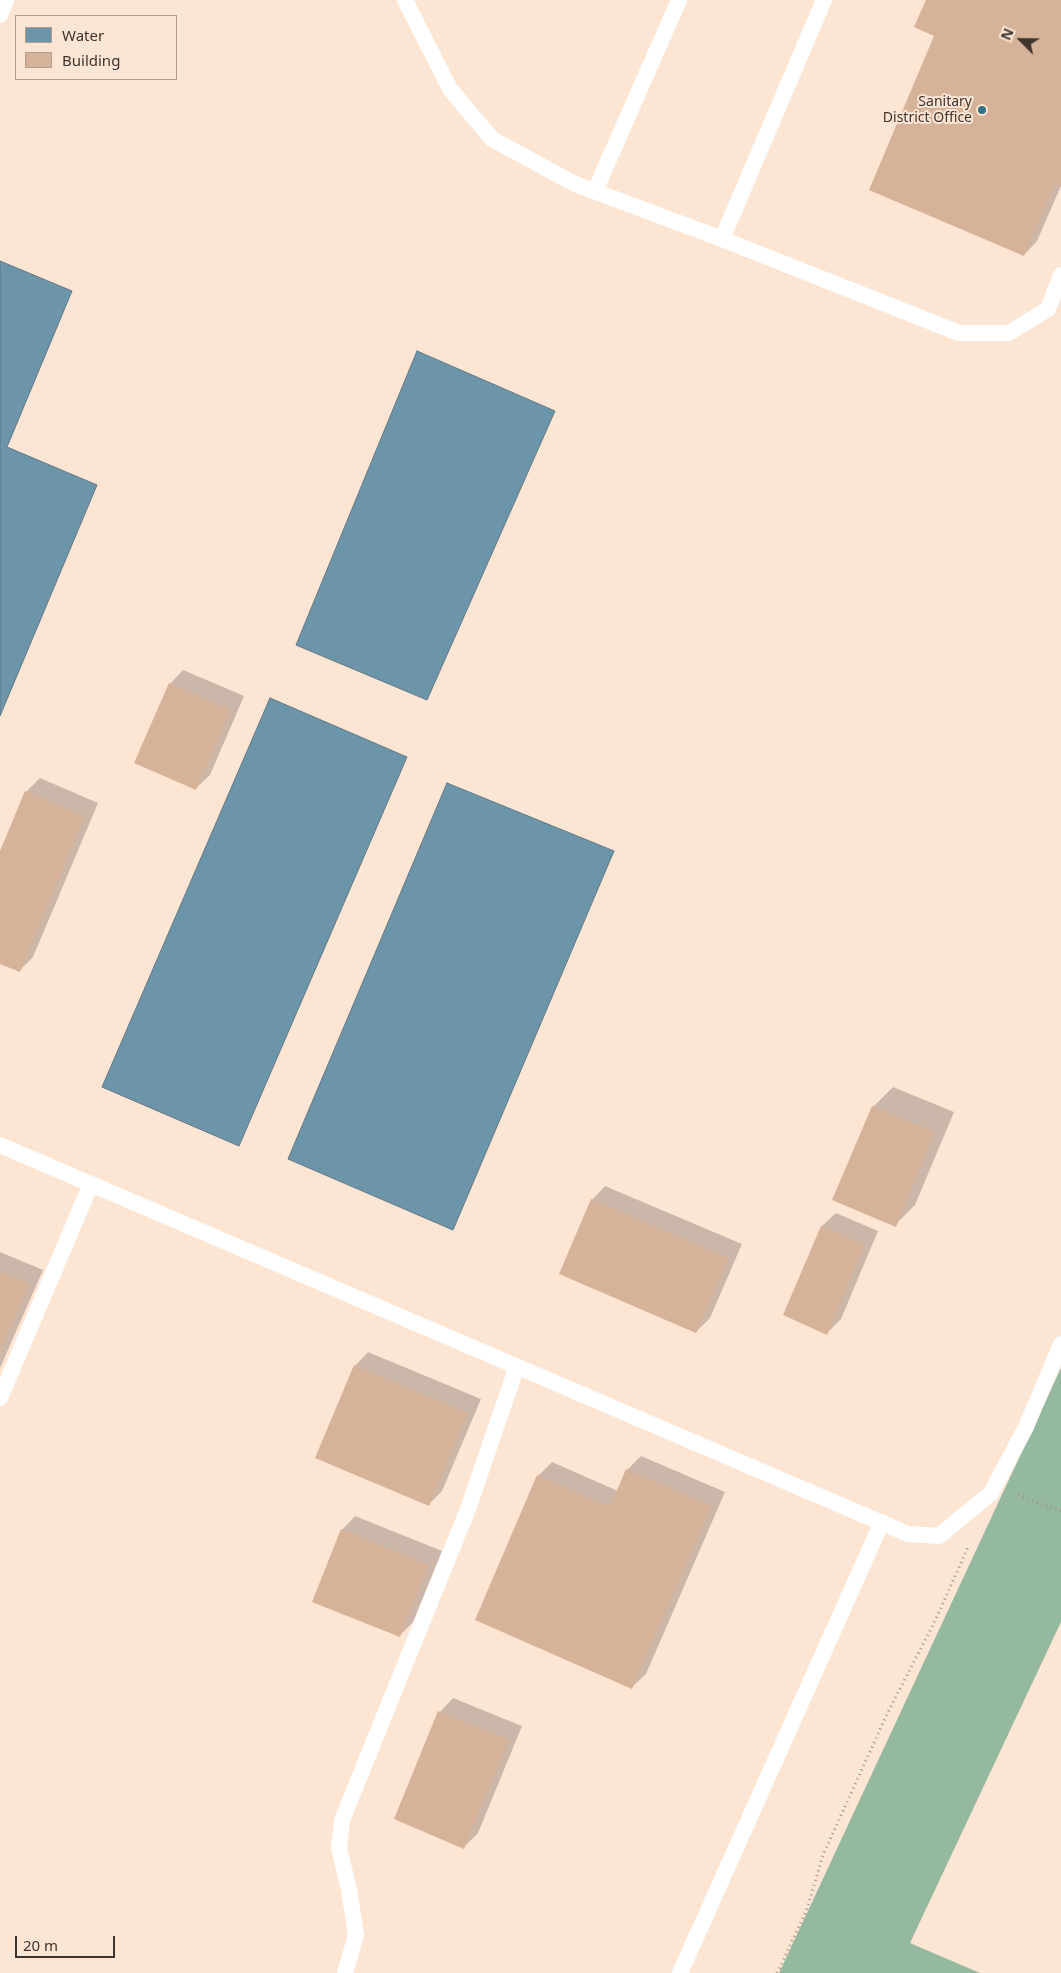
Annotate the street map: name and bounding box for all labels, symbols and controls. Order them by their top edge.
legend [15,15,178,80]
north arrow [996,15,1046,65]
text: Water [62,25,104,45]
text: N [996,25,1018,43]
text: Building [62,50,120,70]
place label: Sanitary District Office [883,94,972,126]
marker: Sanitary District Office [976,104,988,116]
scale bar [18,1926,118,1958]
text: 20 m [23,1935,58,1955]

